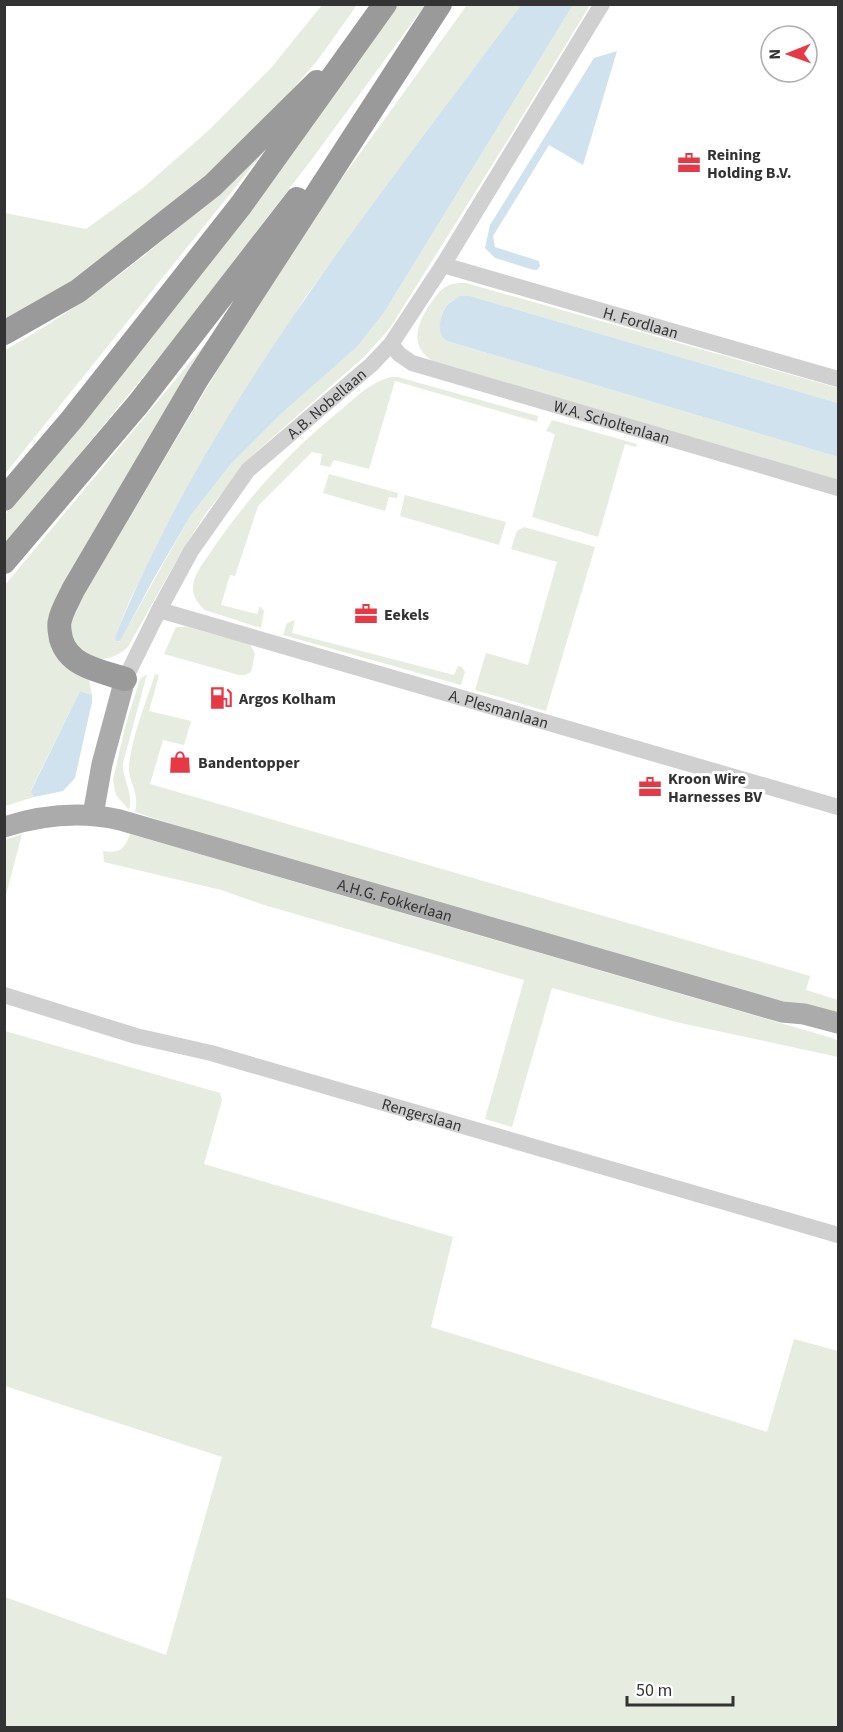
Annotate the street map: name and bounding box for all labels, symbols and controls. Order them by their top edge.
north arrow [759,24,819,84]
text: N [764,49,786,60]
place label: Reining Holding B.V. [707,144,791,184]
office icon: Reining Holding B.V. [676,150,702,176]
street label: H. Fordlaan [600,302,681,344]
street label: A.B. Nobellaan [282,364,371,444]
street label: W.A. Scholtenlaan [551,395,672,450]
office icon: Eekels [353,601,379,627]
place label: Eekels [384,604,429,626]
fuel station icon: Argos Kolham [208,685,234,711]
street label: A. Plesmanlaan [446,685,551,734]
place label: Argos Kolham [238,688,336,710]
shop icon: Bandentopper [167,749,193,775]
place label: Bandentopper [198,752,300,774]
place label: Kroon Wire Harnesses BV [668,768,763,808]
office icon: Kroon Wire Harnesses BV [637,774,663,800]
street label: A.H.G. Fokkerlaan [335,874,455,928]
street label: Rengerslaan [379,1093,465,1137]
scale bar [627,1669,734,1707]
text: 50 m [636,1678,672,1703]

